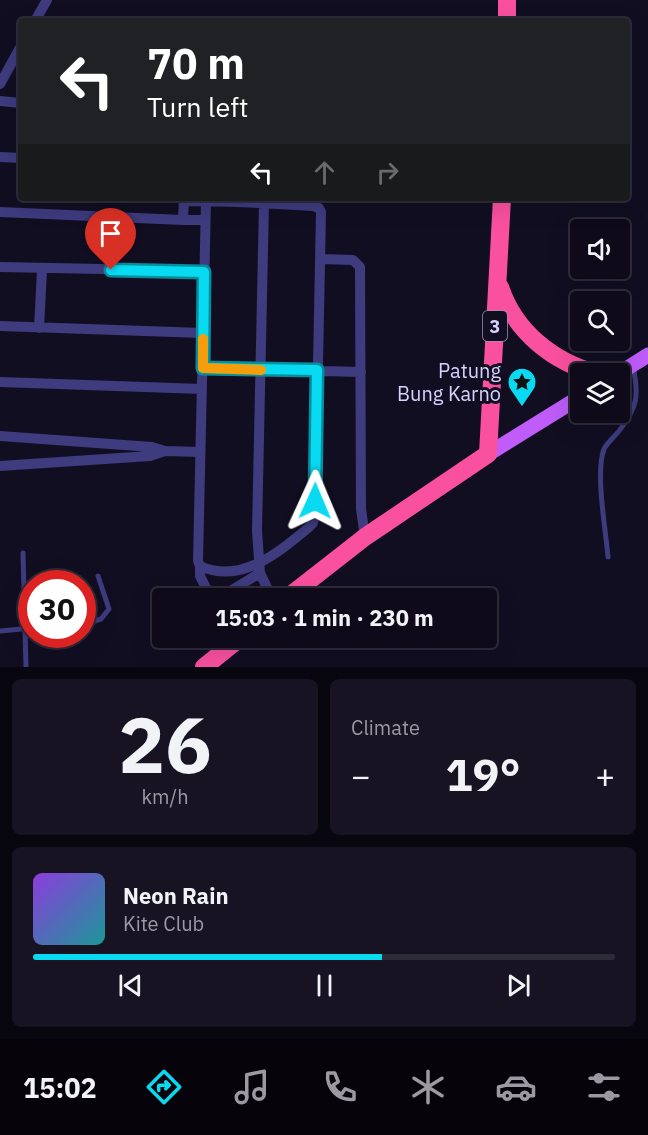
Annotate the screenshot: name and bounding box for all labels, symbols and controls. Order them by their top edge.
text: 70 m [147,36,245,91]
icon: left [48,42,126,120]
text: Turn left [147,89,248,124]
icon: left [245,156,278,189]
icon: ahead [308,156,341,189]
icon: right [371,156,404,189]
pin [85,208,136,270]
icon: arrive [94,217,127,250]
map controls [570,219,630,423]
button: sound [570,219,630,279]
button: search [570,291,630,351]
road number: 3 [483,311,507,341]
place label: Patung Bung Karno [397,357,501,407]
button: layers [570,363,630,423]
place icon: Patung Bung Karno [506,366,538,408]
position arrow [283,469,347,533]
speed limit sign: 30 [18,570,96,648]
text: 15:03 · 1 min · 230 m [215,603,434,632]
text: 26 [118,693,212,794]
text: Climate [351,714,420,741]
text: 19° [445,745,521,803]
text: − [351,754,371,797]
text: + [595,754,615,797]
text: km/h [141,783,189,810]
text: Neon Rain [123,881,229,910]
text: Kite Club [123,910,204,937]
icon: previous [114,969,147,1002]
icon: pause [308,969,341,1002]
icon: next [502,969,535,1002]
icon: directions [143,1066,185,1108]
icon: music [231,1066,273,1108]
icon: phone [319,1066,361,1108]
icon: climate [407,1066,449,1108]
icon: car [495,1066,537,1108]
icon: filters [583,1066,625,1108]
text: 15:02 [23,1070,97,1105]

